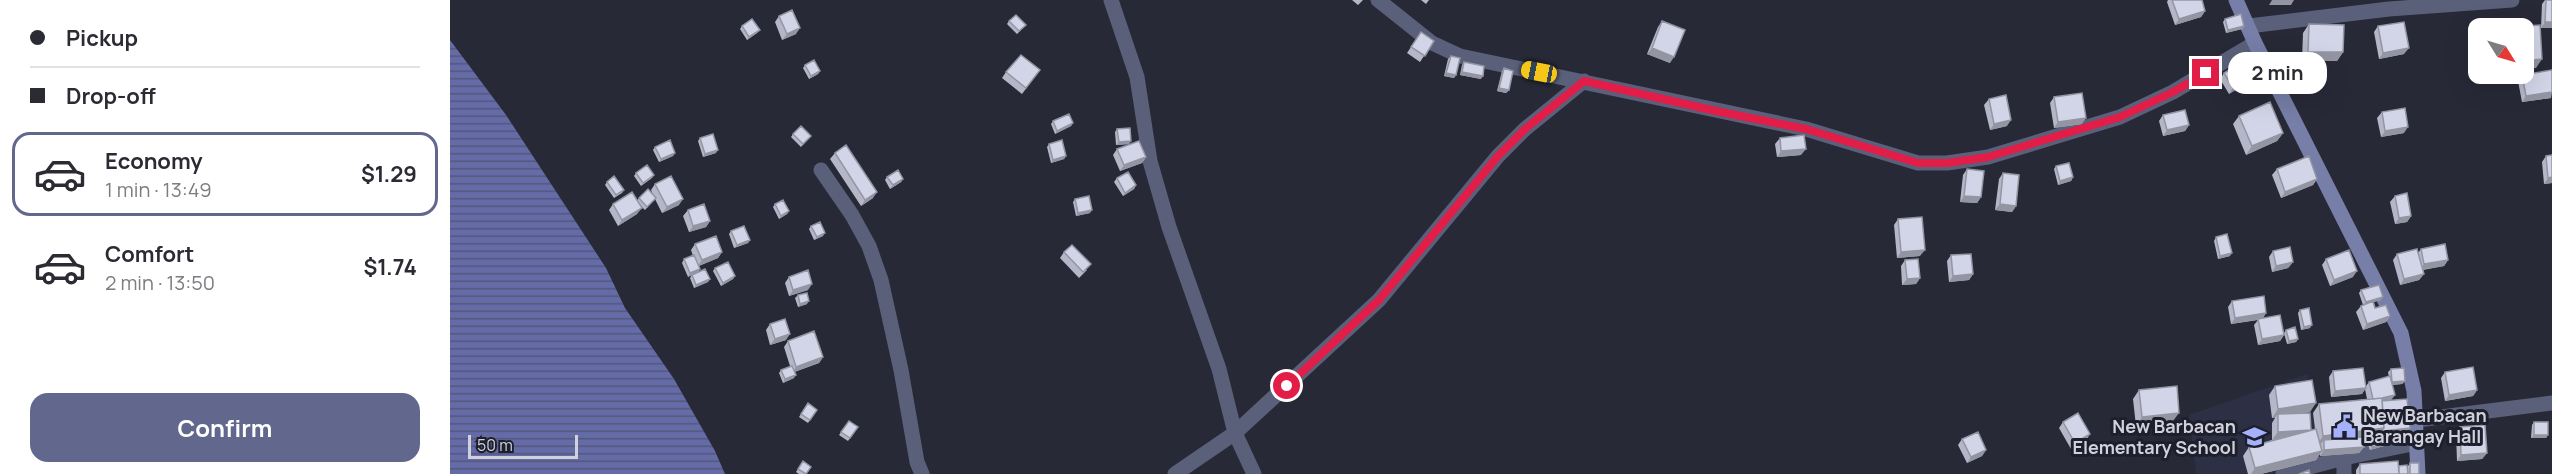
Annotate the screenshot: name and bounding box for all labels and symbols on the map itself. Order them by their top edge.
north arrow [2468,18,2534,84]
callout: 2 min [2227,52,2326,94]
route end [2192,59,2219,86]
car [1520,60,1558,84]
route start [1273,372,1300,399]
place label: New Barbacan Barangay Hall [2363,403,2487,448]
public building icon: New Barbacan Barangay Hall [2332,413,2358,439]
place label: New Barbacan Elementary School [2073,414,2236,459]
school or university icon: New Barbacan Elementary School [2241,424,2267,450]
scale bar [468,432,578,460]

